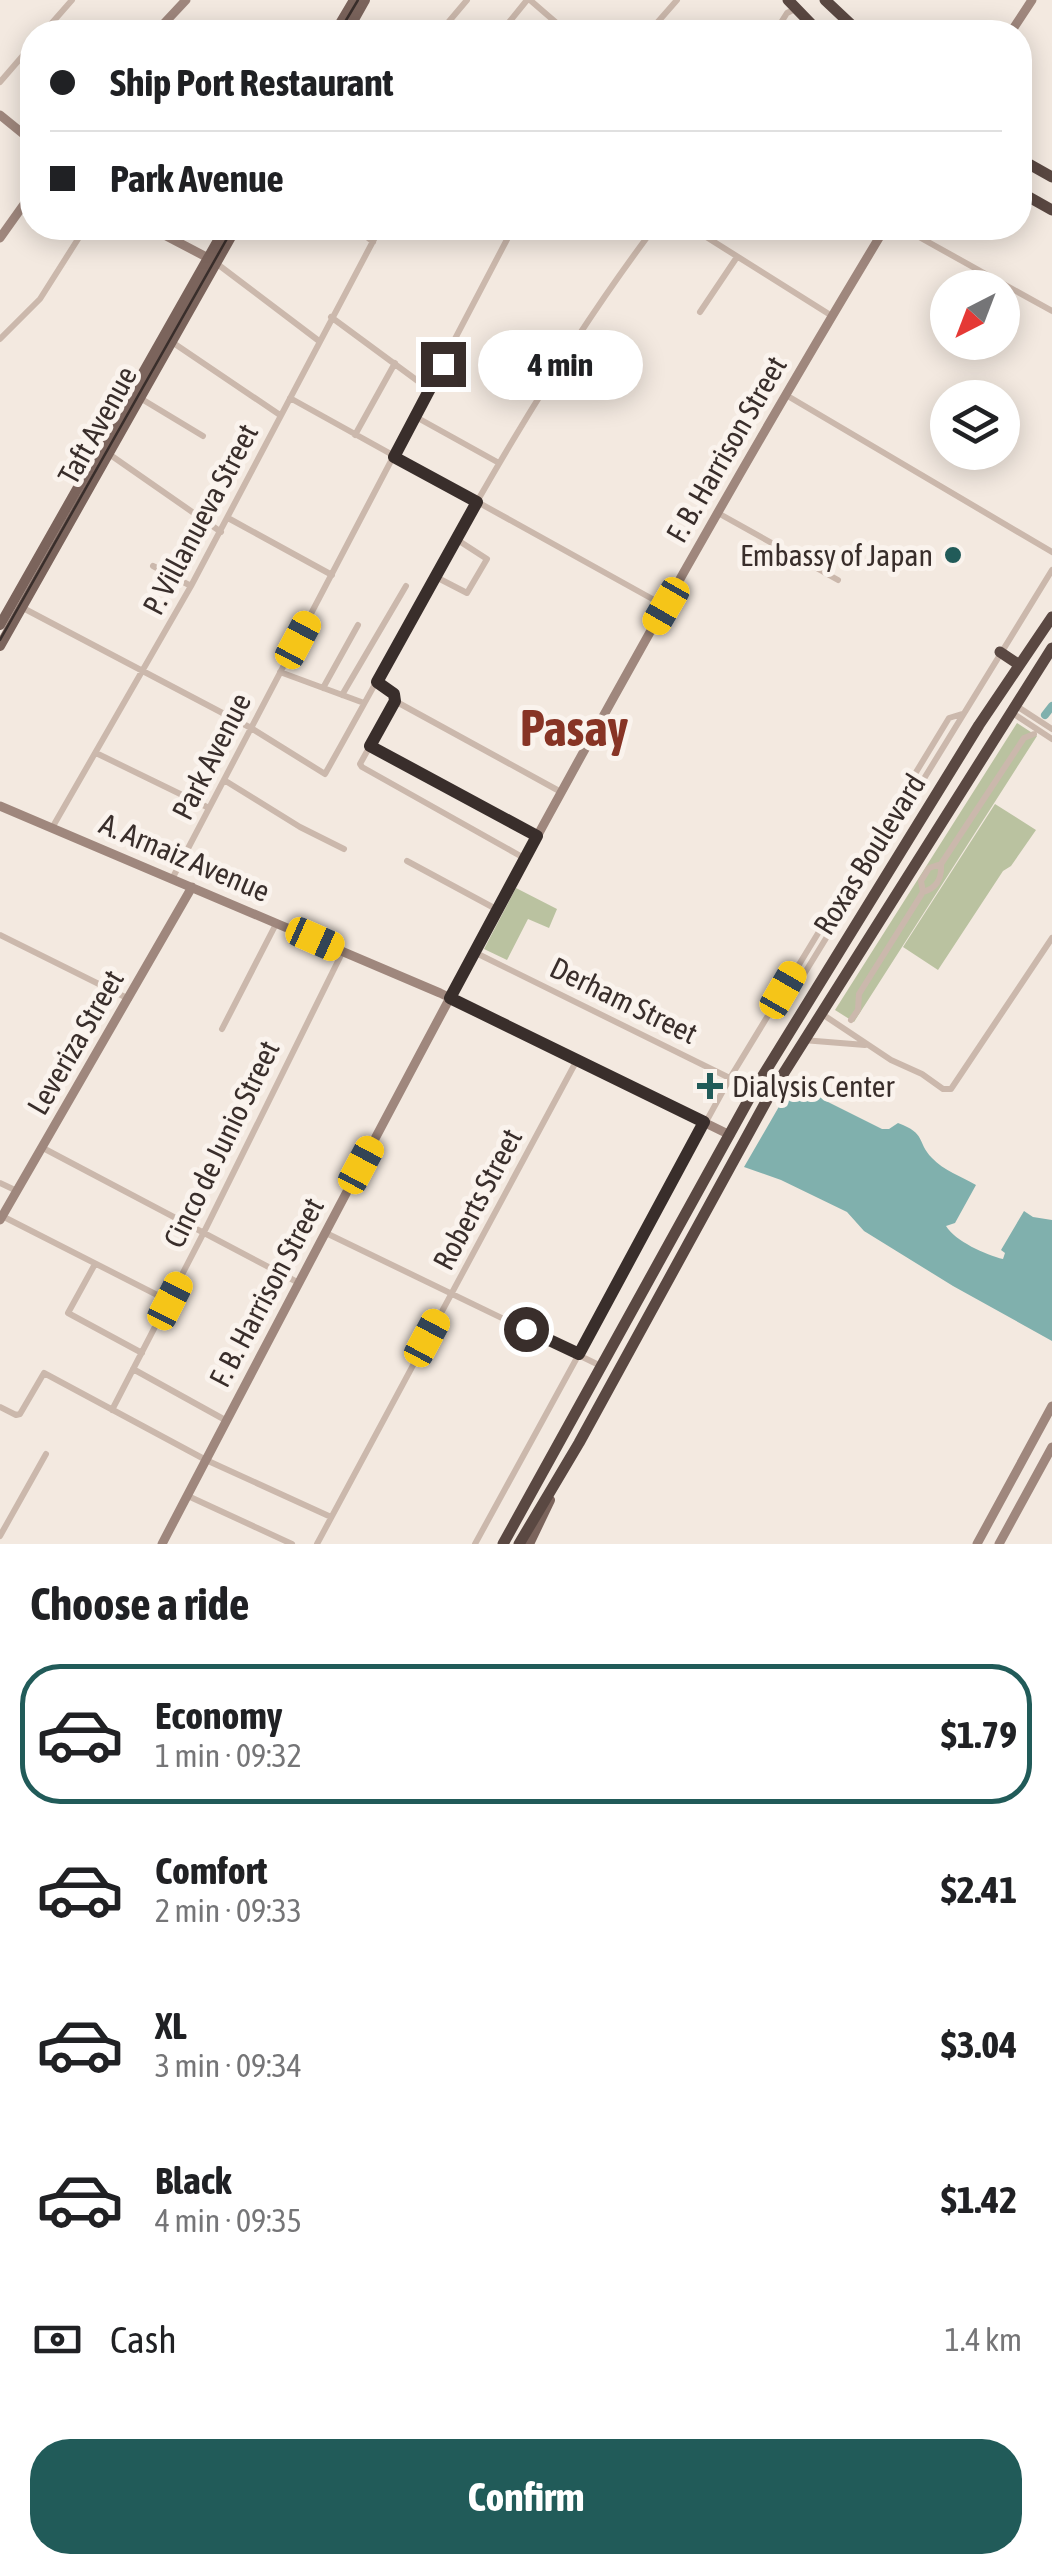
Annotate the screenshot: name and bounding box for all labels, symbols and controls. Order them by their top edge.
text: Ship Port Restaurant [110,61,394,104]
text: Park Avenue [110,157,284,200]
north arrow [930,270,1020,360]
map controls [930,270,1020,470]
callout: 4 min [478,329,643,399]
route end [421,342,466,387]
text: 4 min [528,346,593,383]
street label: F. B. Harrison Street [659,350,793,548]
street label: Taft Avenue [51,360,143,490]
button: layers [930,380,1020,470]
street label: P. Villanueva Street [136,418,264,620]
place label: Embassy of Japan [740,538,933,572]
marker: Embassy of Japan [942,544,964,566]
car [638,573,694,639]
car [271,606,325,674]
street label: Park Avenue [165,687,257,825]
district label: Pasay [520,699,629,757]
street label: Roxas Boulevard [806,768,932,940]
street label: A. Arnaiz Avenue [95,806,275,908]
car [281,913,349,965]
street label: Derham Street [545,950,703,1050]
car [755,957,811,1023]
street label: Leveriza Street [20,964,130,1120]
street label: Cinco de Junio Street [156,1035,286,1253]
place label: Dialysis Center [732,1069,895,1103]
marker: Dialysis Center [697,1073,723,1099]
street label: Roberts Street [426,1123,528,1275]
car [334,1131,388,1199]
street label: F. B. Harrison Street [202,1192,330,1392]
car [143,1267,197,1335]
car [400,1304,454,1372]
route start [504,1307,549,1352]
text: Choose a ride [30,1578,249,1630]
icon: car [35,1689,125,1779]
text: Economy [155,1694,282,1737]
text: $1.79 [941,1713,1017,1756]
text: 1 min · 09:32 [155,1737,302,1774]
icon: car [35,1844,125,1934]
text: Comfort [155,1849,267,1892]
text: $2.41 [941,1868,1017,1911]
text: 2 min · 09:33 [155,1892,302,1929]
icon: car [35,1999,125,2089]
text: XL [155,2004,187,2047]
text: $3.04 [941,2023,1017,2066]
text: 3 min · 09:34 [155,2047,302,2084]
icon: car [35,2154,125,2244]
text: Black [155,2159,232,2202]
text: $1.42 [941,2178,1017,2221]
text: 4 min · 09:35 [155,2202,302,2239]
icon: cash [30,2312,85,2367]
text: Cash [110,2318,177,2361]
text: 1.4 km [945,2321,1022,2358]
button: Confirm [30,2439,1022,2554]

